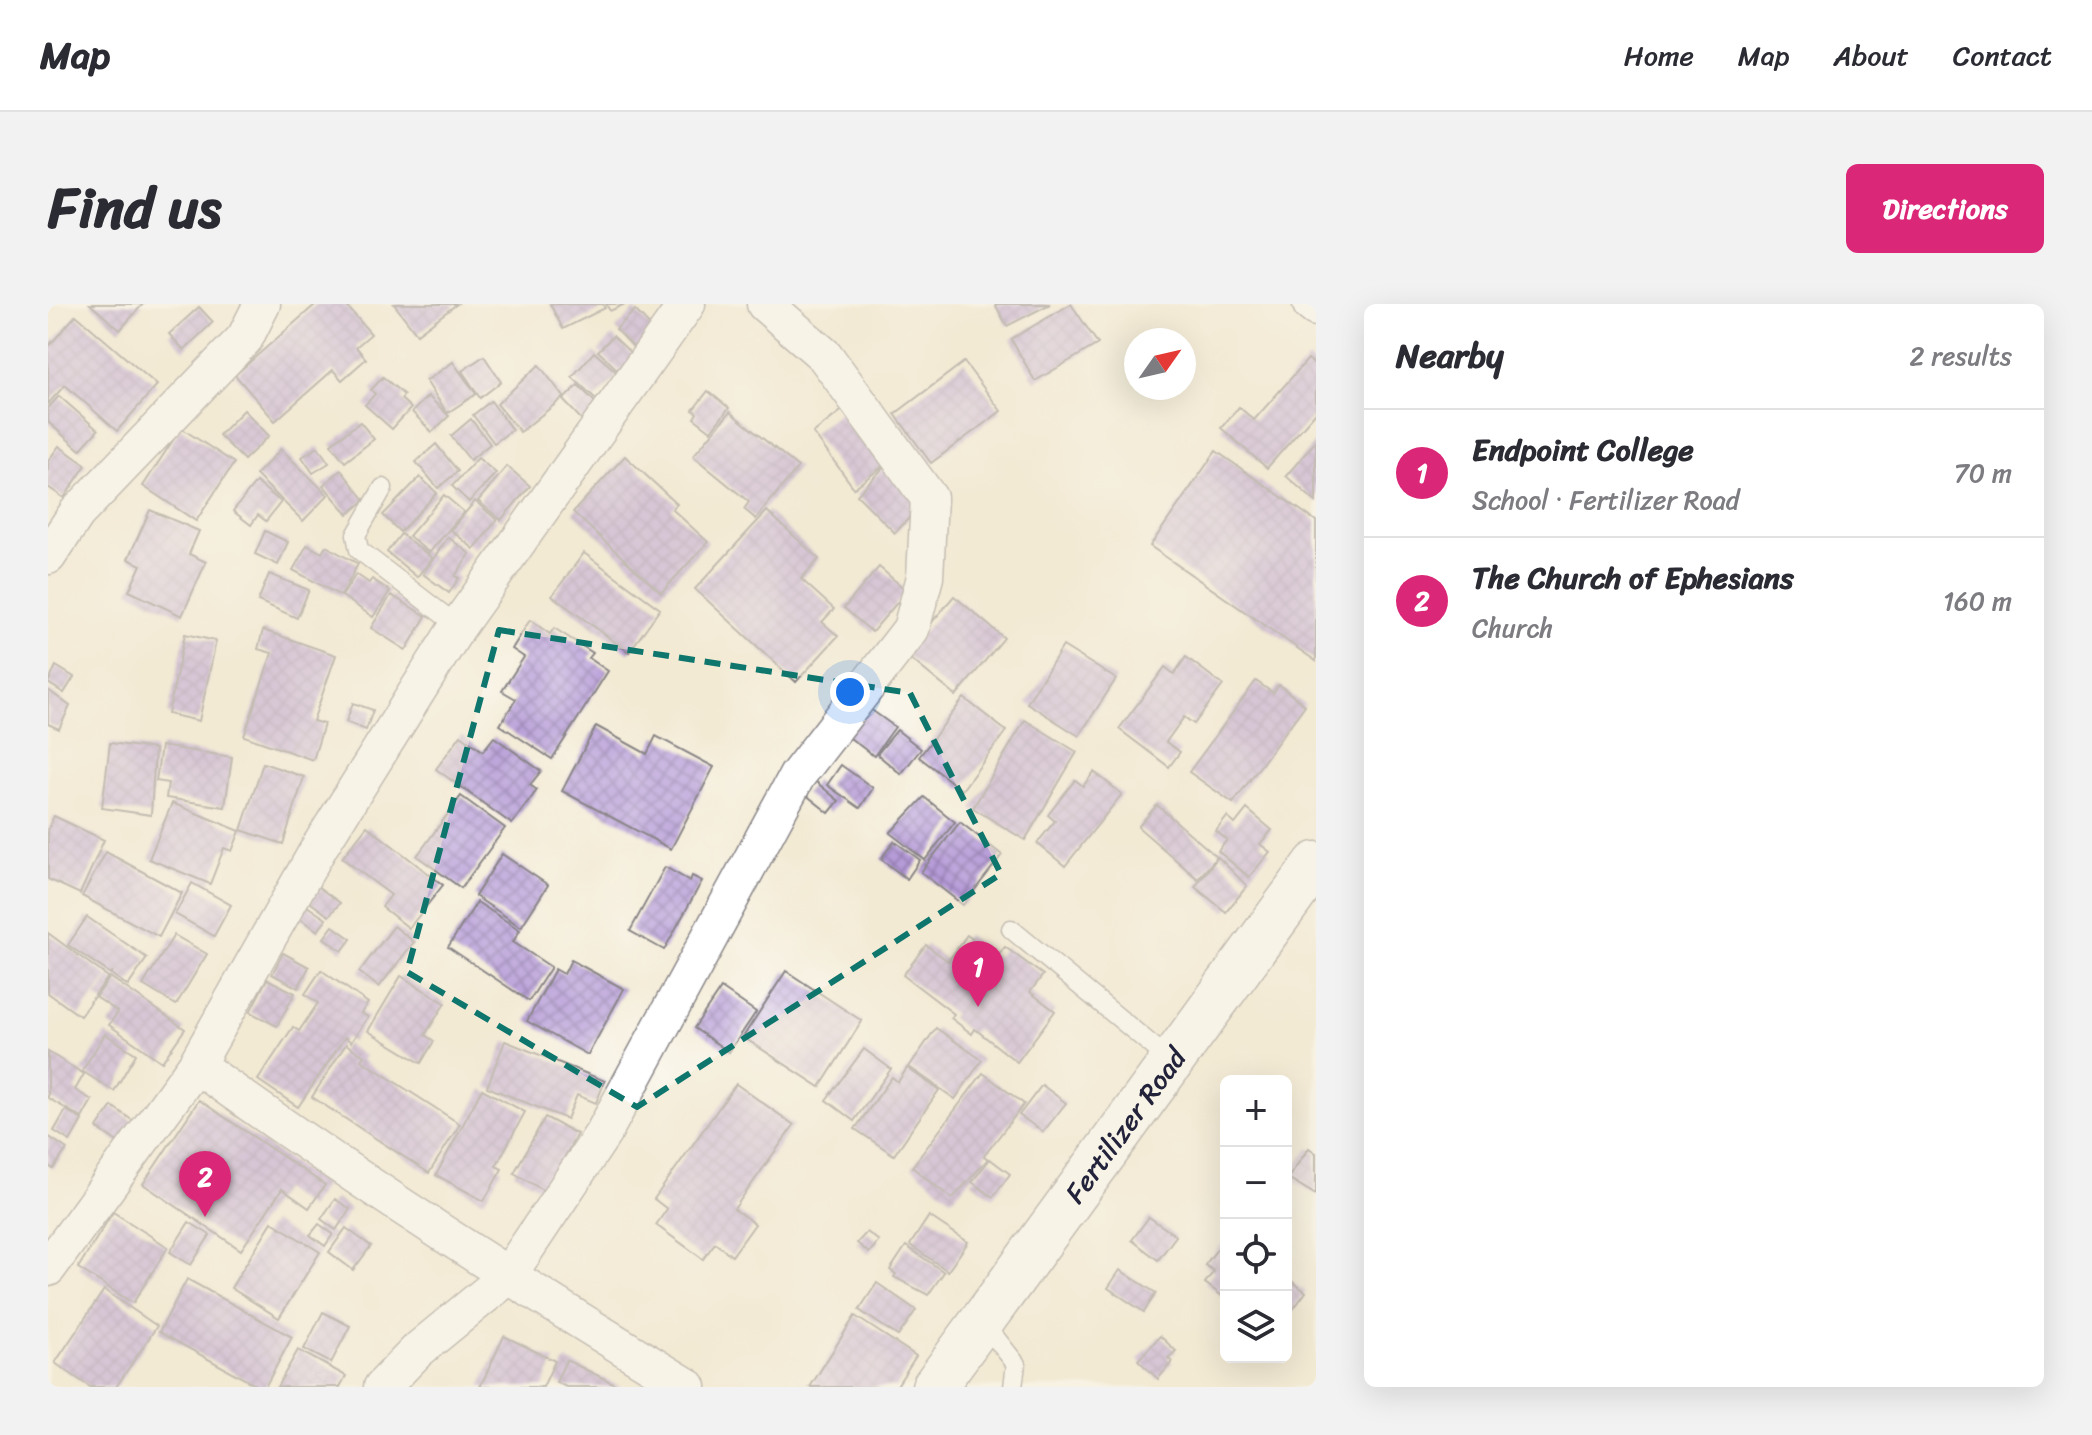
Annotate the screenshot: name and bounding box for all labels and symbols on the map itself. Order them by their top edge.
north arrow [1124,328,1196,400]
your location [830,672,870,712]
pin: 1 [952,941,1004,1007]
street label: Fertilizer Road [1051,1035,1200,1214]
pin: 2 [179,1151,231,1217]

